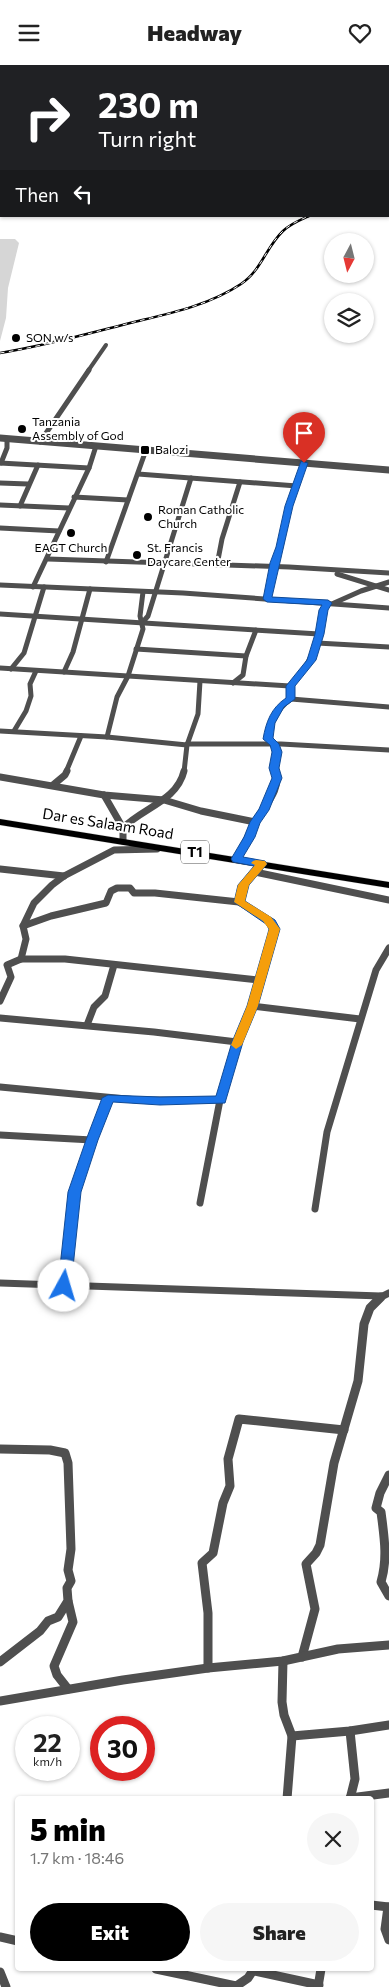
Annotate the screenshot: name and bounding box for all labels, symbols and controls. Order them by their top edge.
icon: menu [15,19,43,47]
text: Headway [147,19,242,46]
icon: heart [346,19,374,47]
text: 230 m [98,82,199,125]
icon: right [15,85,80,150]
text: Turn right [98,125,196,152]
icon: left [69,180,97,208]
text: Then [15,183,59,206]
north arrow [324,233,374,283]
map controls [324,233,374,343]
button: layers [324,293,374,343]
place label: SON w/s [26,330,73,344]
marker: SON w/s [10,332,22,344]
pin [283,412,325,463]
place label: Tanzania Assembly of God [32,414,124,442]
icon: arrive [290,419,318,447]
marker: Tanzania Assembly of God [16,423,28,435]
place label: Balozi [155,442,188,456]
marker: Balozi [139,444,151,456]
place label: Roman Catholic Church [158,502,244,530]
marker: Roman Catholic Church [142,511,154,523]
marker: EAGT Church [65,527,77,539]
place label: EAGT Church [35,540,107,554]
place label: St. Francis Daycare Center [147,540,231,568]
marker: St. Francis Daycare Center [131,549,143,561]
street label: Dar es Salaam Road [41,804,175,842]
road number: T1 [181,841,209,864]
position arrow [37,1259,89,1311]
speed limit sign: 30 [90,1716,155,1781]
text: 22 [33,1727,62,1757]
text: km/h [33,1754,62,1768]
text: 5 min [30,1810,106,1847]
button: close [307,1813,359,1865]
text: 1.7 km · 18:46 [30,1848,124,1867]
button: Exit [30,1903,190,1961]
button: Share [200,1903,359,1961]

